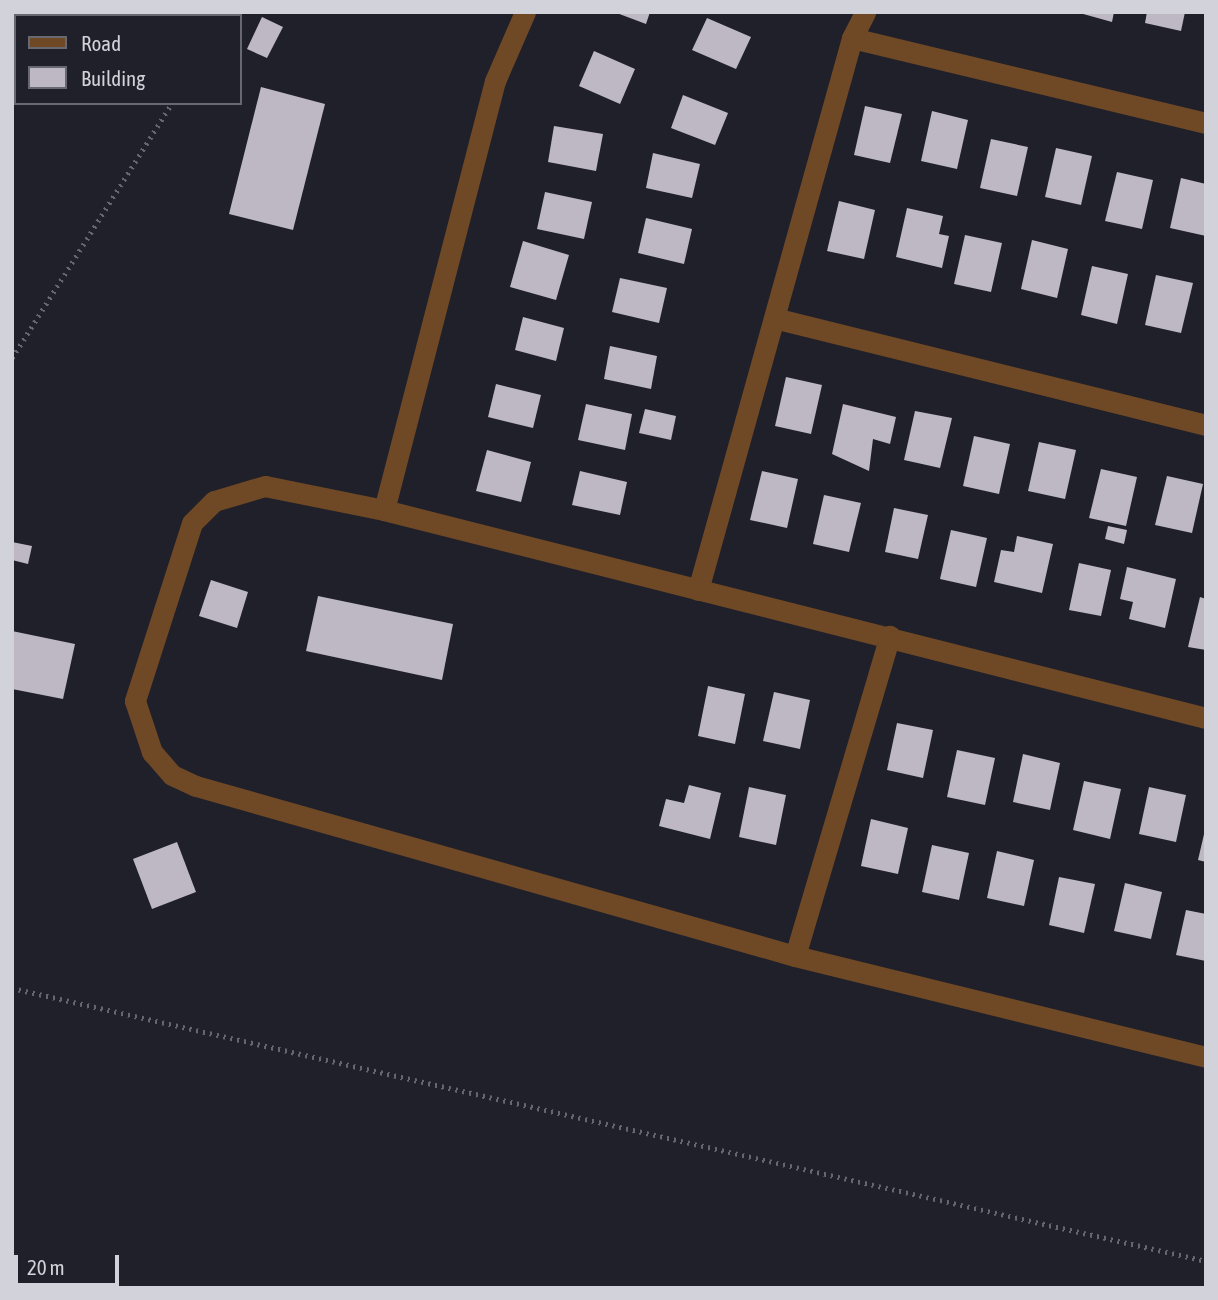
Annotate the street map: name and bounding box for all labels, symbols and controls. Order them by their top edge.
legend [14,14,242,105]
text: Road [81,31,121,55]
text: Building [81,66,145,90]
scale bar [18,1240,122,1284]
text: 20 m [27,1255,65,1279]

